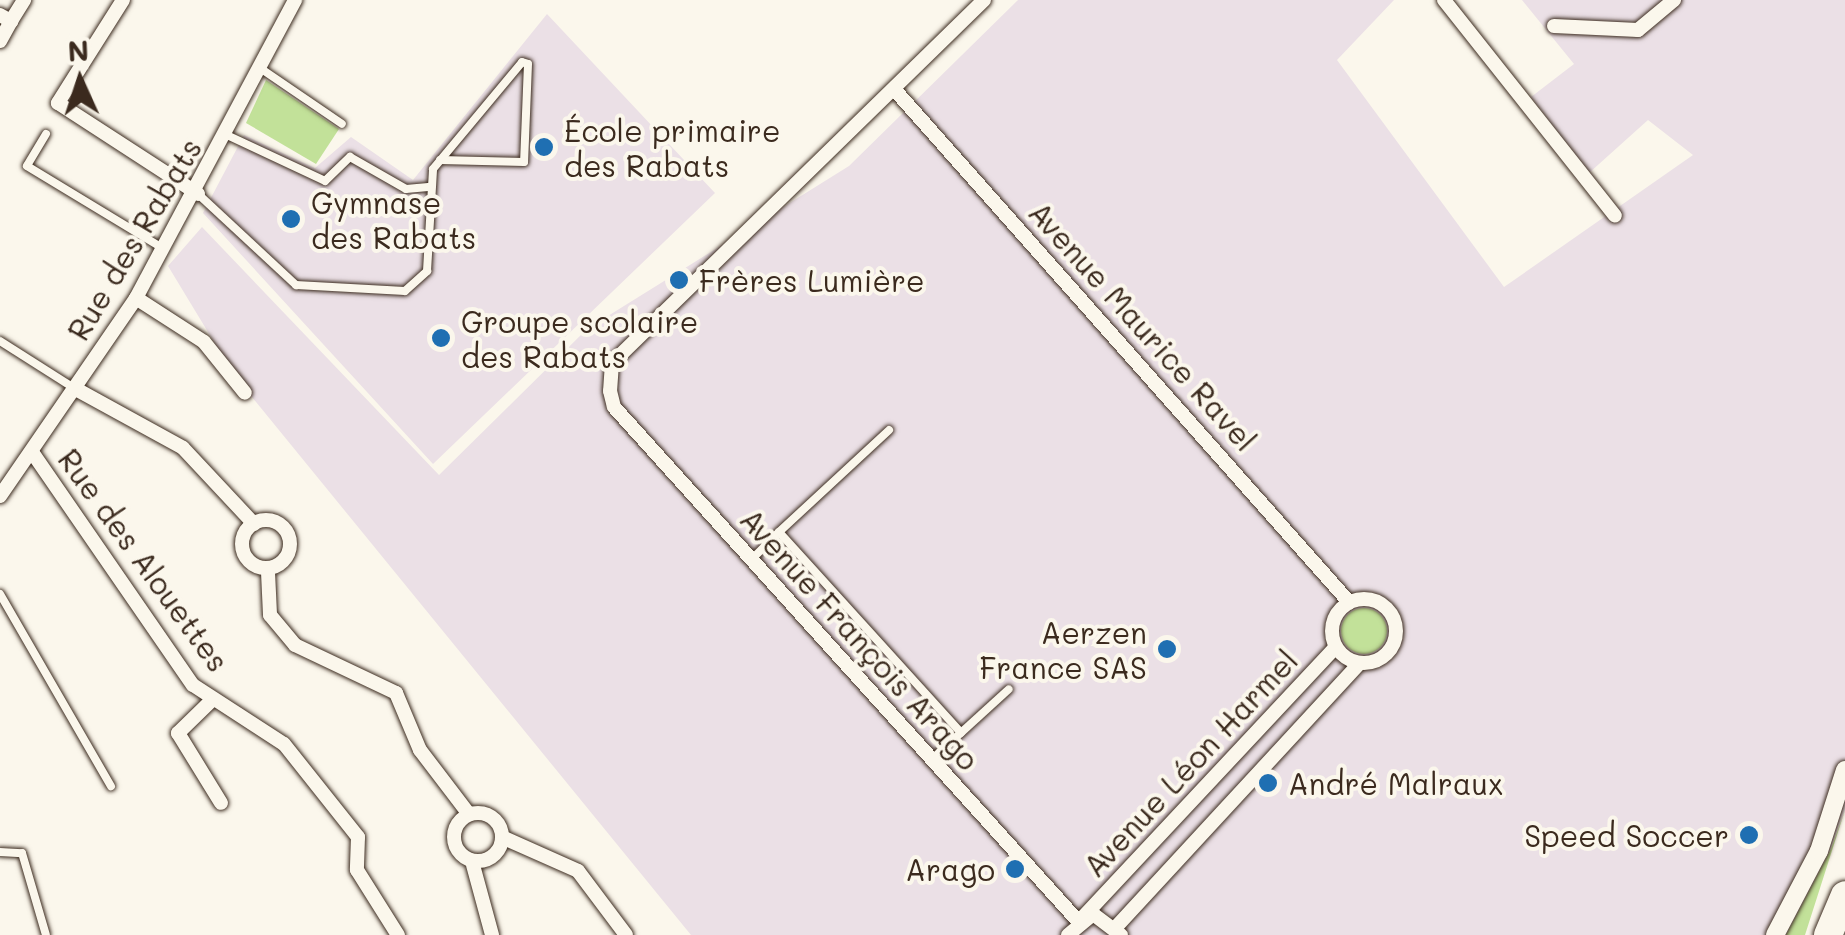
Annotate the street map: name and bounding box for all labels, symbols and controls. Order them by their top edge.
north arrow [30,30,130,130]
text: N [67,32,90,69]
place label: École primaire des Rabats [564,112,780,182]
street label: Rue des Rabats [60,132,208,346]
marker: École primaire des Rabats [533,136,555,158]
place label: Gymnase des Rabats [311,184,476,254]
street label: Avenue Maurice Ravel [1022,194,1264,458]
marker: Gymnase des Rabats [280,208,302,230]
place label: Frères Lumière [699,262,925,298]
marker: Frères Lumière [668,269,690,291]
place label: Groupe scolaire des Rabats [461,303,698,374]
marker: Groupe scolaire des Rabats [430,327,452,349]
street label: Rue des Alouettes [51,442,237,678]
street label: Avenue François Arago [733,501,987,777]
place label: Aerzen France SAS [980,614,1147,684]
marker: Aerzen France SAS [1156,638,1178,660]
street label: Avenue Léon Harmel [1076,642,1304,884]
place label: André Malraux [1288,765,1503,801]
marker: André Malraux [1257,772,1279,794]
place label: Speed Soccer [1524,817,1729,853]
marker: Speed Soccer [1738,824,1760,846]
place label: Arago [905,851,995,887]
marker: Arago [1004,858,1026,880]

